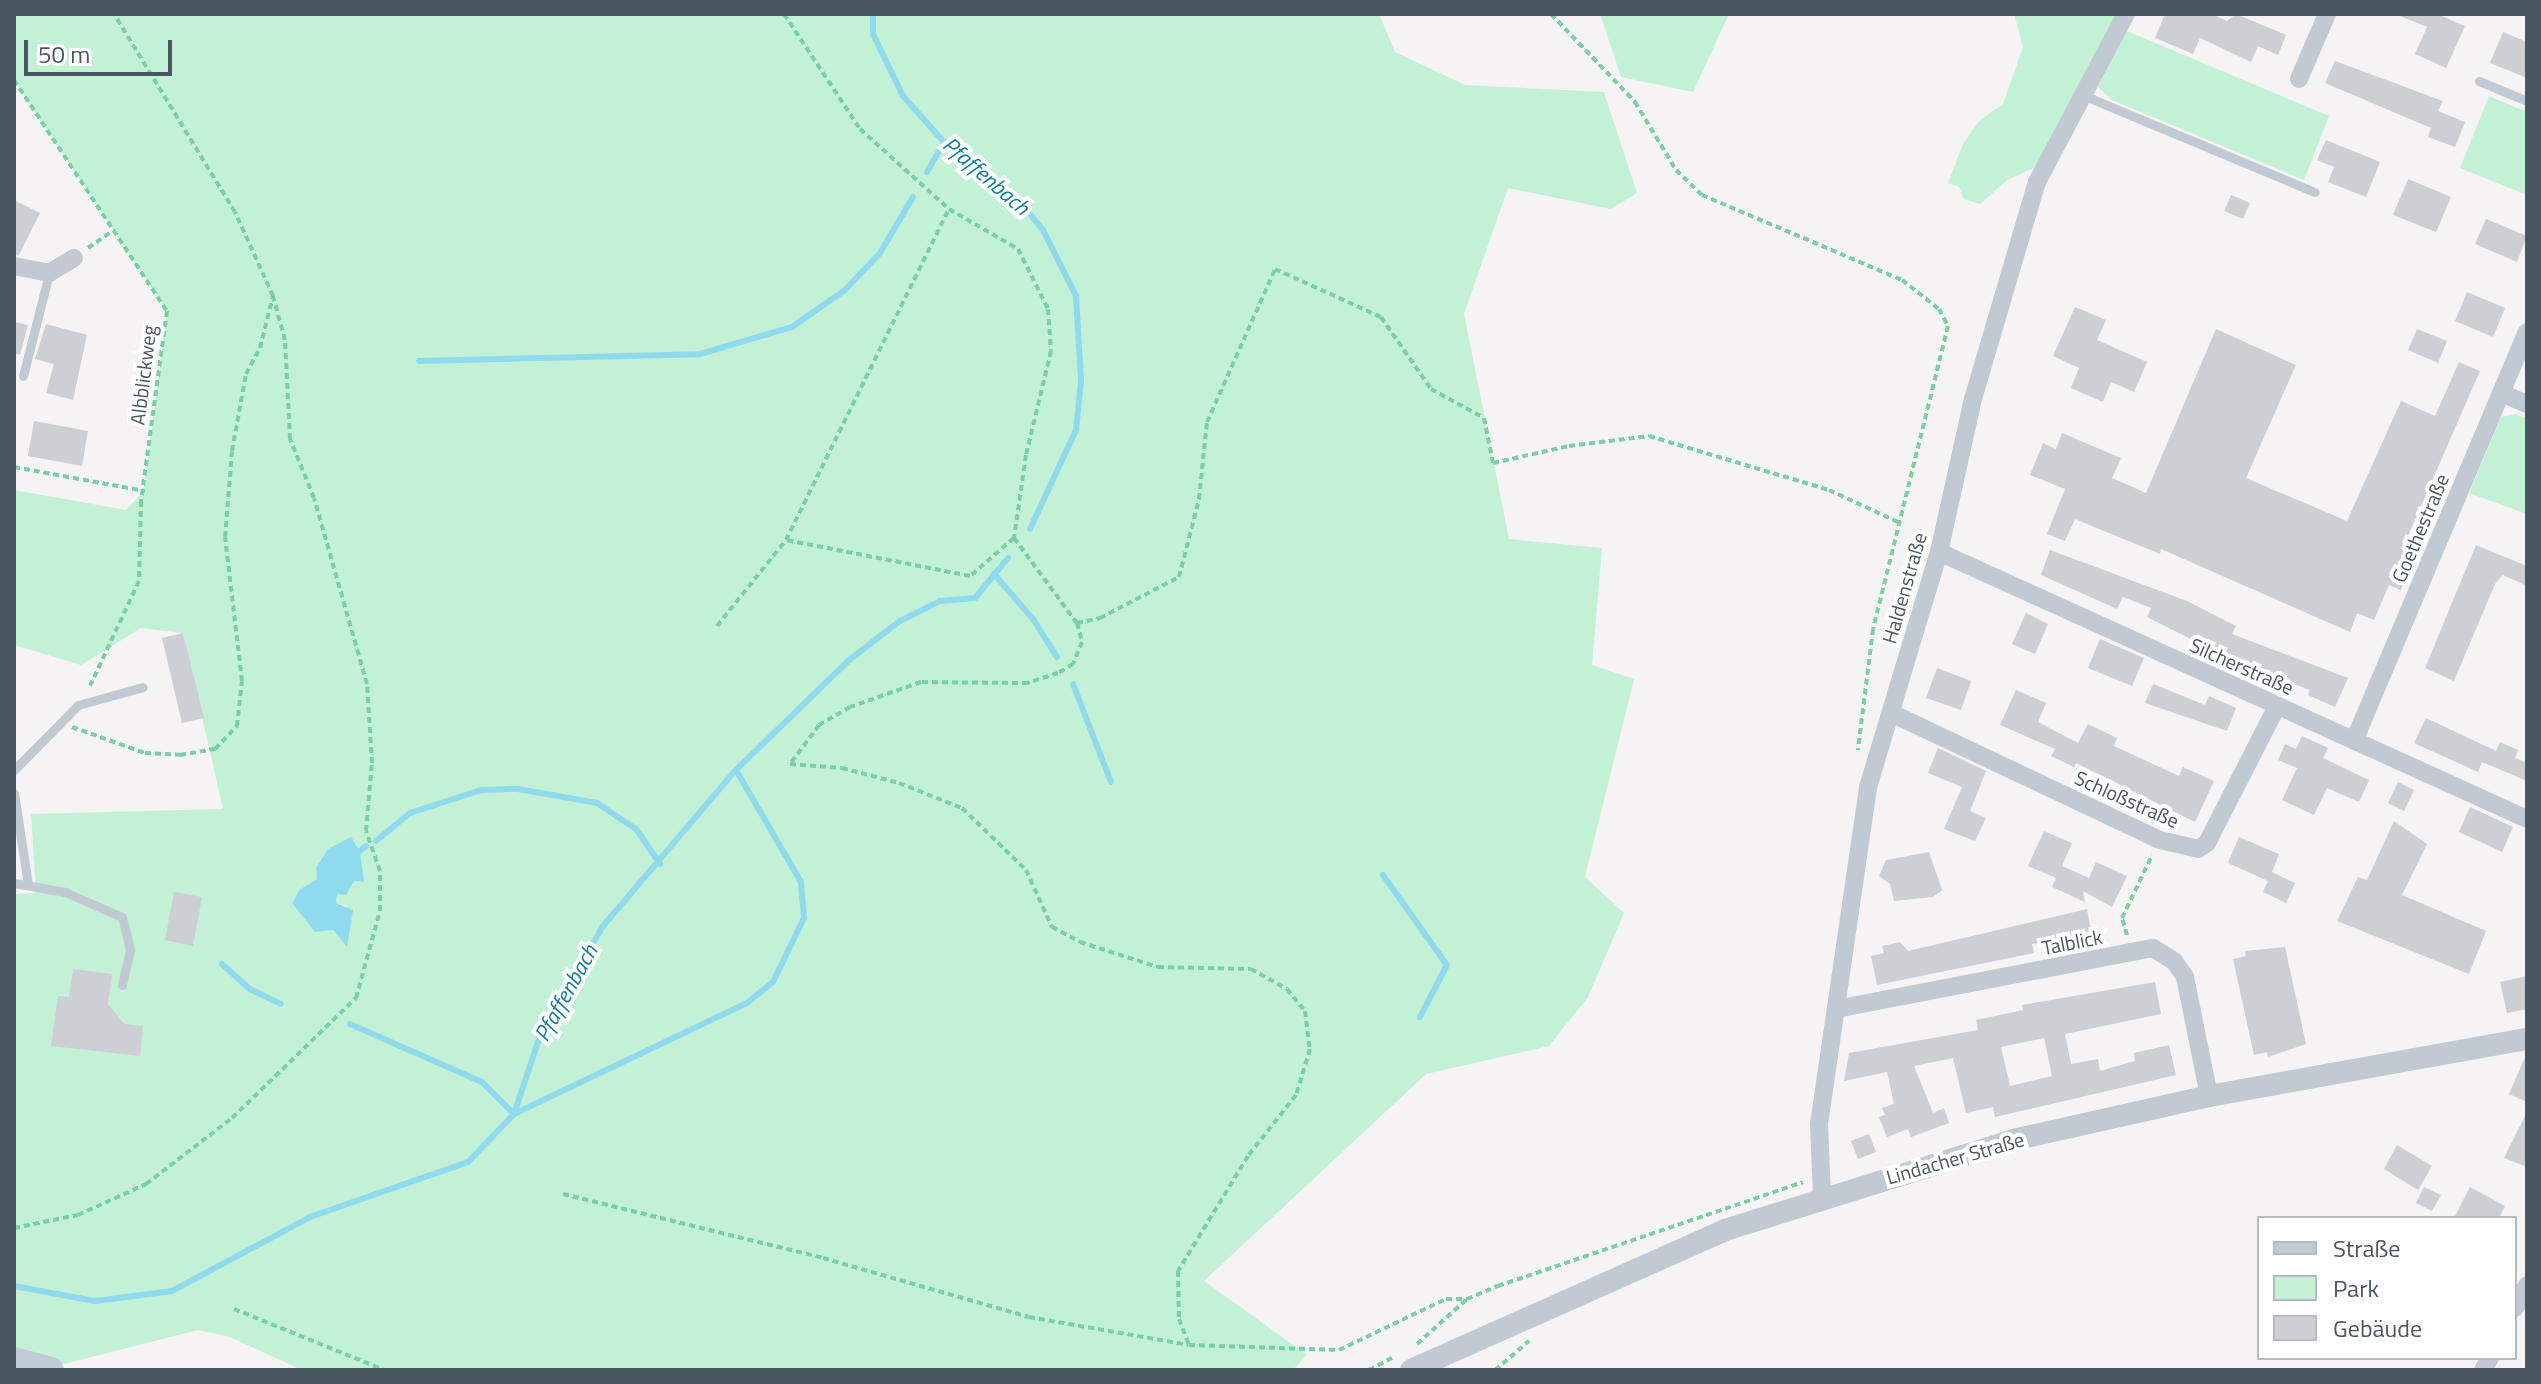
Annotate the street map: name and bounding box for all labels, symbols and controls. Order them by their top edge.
scale bar [28,24,176,74]
text: 50 m [38,36,90,72]
water label: Pfaffenbach [937,131,1035,221]
street label: Albblickweg [125,324,161,426]
street label: Goethestraße [2386,470,2454,586]
street label: Haldenstraße [1877,530,1931,646]
street label: Silcherstraße [2186,632,2298,700]
street label: Schloßstraße [2071,765,2183,833]
street label: Talblick [2040,924,2104,960]
water label: Pfaffenbach [529,940,603,1046]
street label: Lindacher Straße [1883,1127,2027,1189]
legend [2257,1216,2517,1360]
text: Straße [2333,1230,2400,1266]
text: Park [2333,1270,2379,1306]
text: Gebäude [2333,1310,2422,1346]

